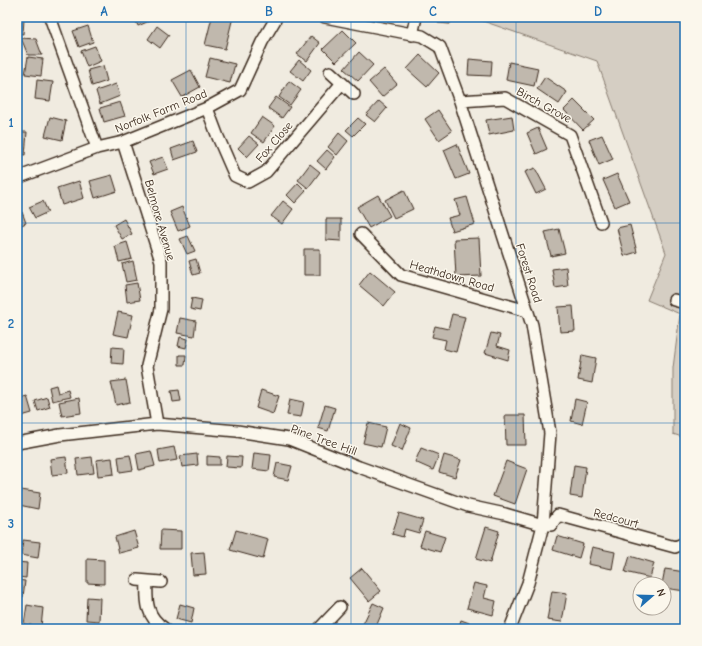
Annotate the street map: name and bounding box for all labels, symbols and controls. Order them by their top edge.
text: A [100,4,108,19]
text: B [265,4,273,19]
text: C [429,4,437,19]
text: D [594,4,602,19]
street label: Birch Grove [514,84,574,126]
street label: Norfolk Farm Road [113,86,209,136]
text: 1 [8,115,14,130]
street label: Fox Close [253,119,295,165]
street label: Belmore Avenue [142,178,178,262]
street label: Forest Road [513,242,545,304]
street label: Heathdown Road [408,257,496,295]
text: 2 [8,316,14,331]
street label: Pine Tree Hill [289,422,359,458]
street label: Redcourt [592,505,640,531]
text: 3 [8,516,14,531]
north arrow [632,576,672,616]
text: N [654,587,668,598]

